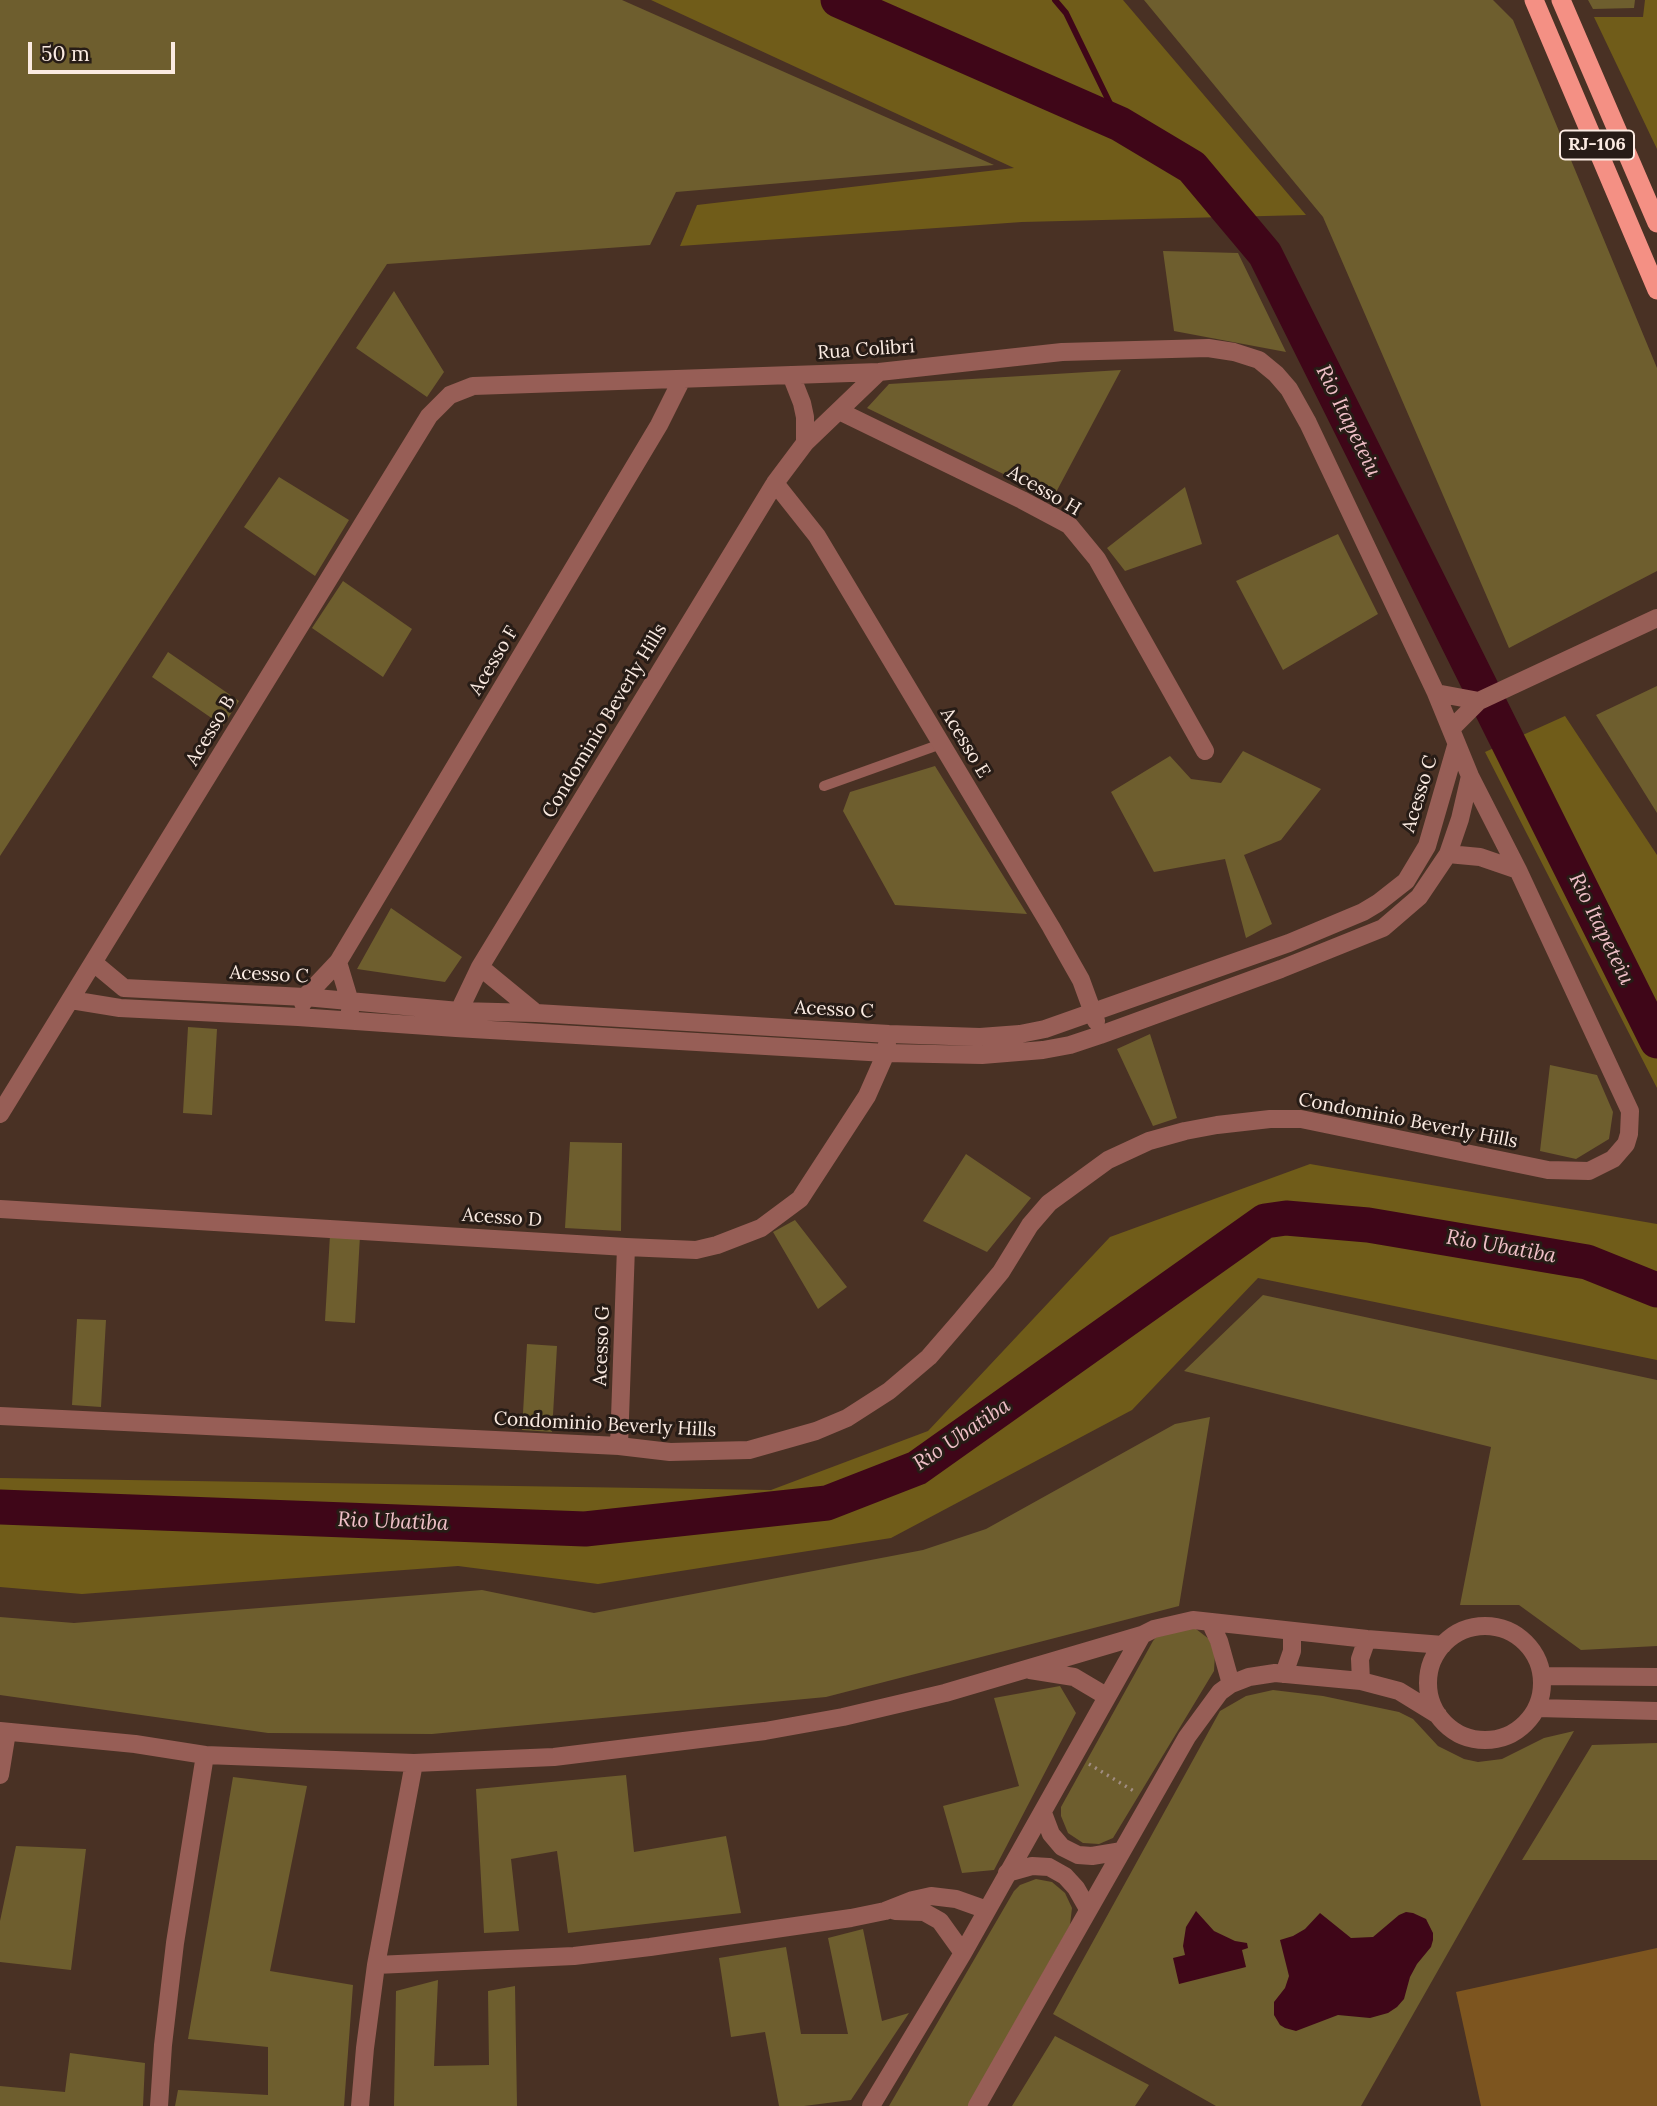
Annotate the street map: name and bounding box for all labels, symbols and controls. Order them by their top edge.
scale bar [32,28,178,72]
text: 50 m [41,40,90,67]
road number: RJ-106 [1560,130,1634,160]
street label: Rua Colibri [817,335,915,365]
water label: Rio Itapeteiu [1310,361,1386,481]
street label: Acesso H [1003,461,1085,521]
street label: Condominio Beverly Hills [538,620,672,822]
street label: Acesso F [465,622,523,700]
street label: Acesso B [181,692,241,770]
street label: Acesso E [935,704,995,782]
street label: Acesso C [1398,753,1442,835]
water label: Rio Itapeteiu [1563,869,1639,989]
street label: Acesso C [229,962,309,988]
street label: Acesso C [794,997,874,1023]
street label: Condominio Beverly Hills [1296,1089,1520,1153]
street label: Acesso D [461,1204,543,1232]
water label: Rio Ubatiba [1444,1225,1558,1269]
street label: Acesso G [589,1305,615,1387]
water label: Rio Ubatiba [909,1393,1015,1477]
street label: Condominio Beverly Hills [493,1408,717,1442]
water label: Rio Ubatiba [337,1507,449,1537]

